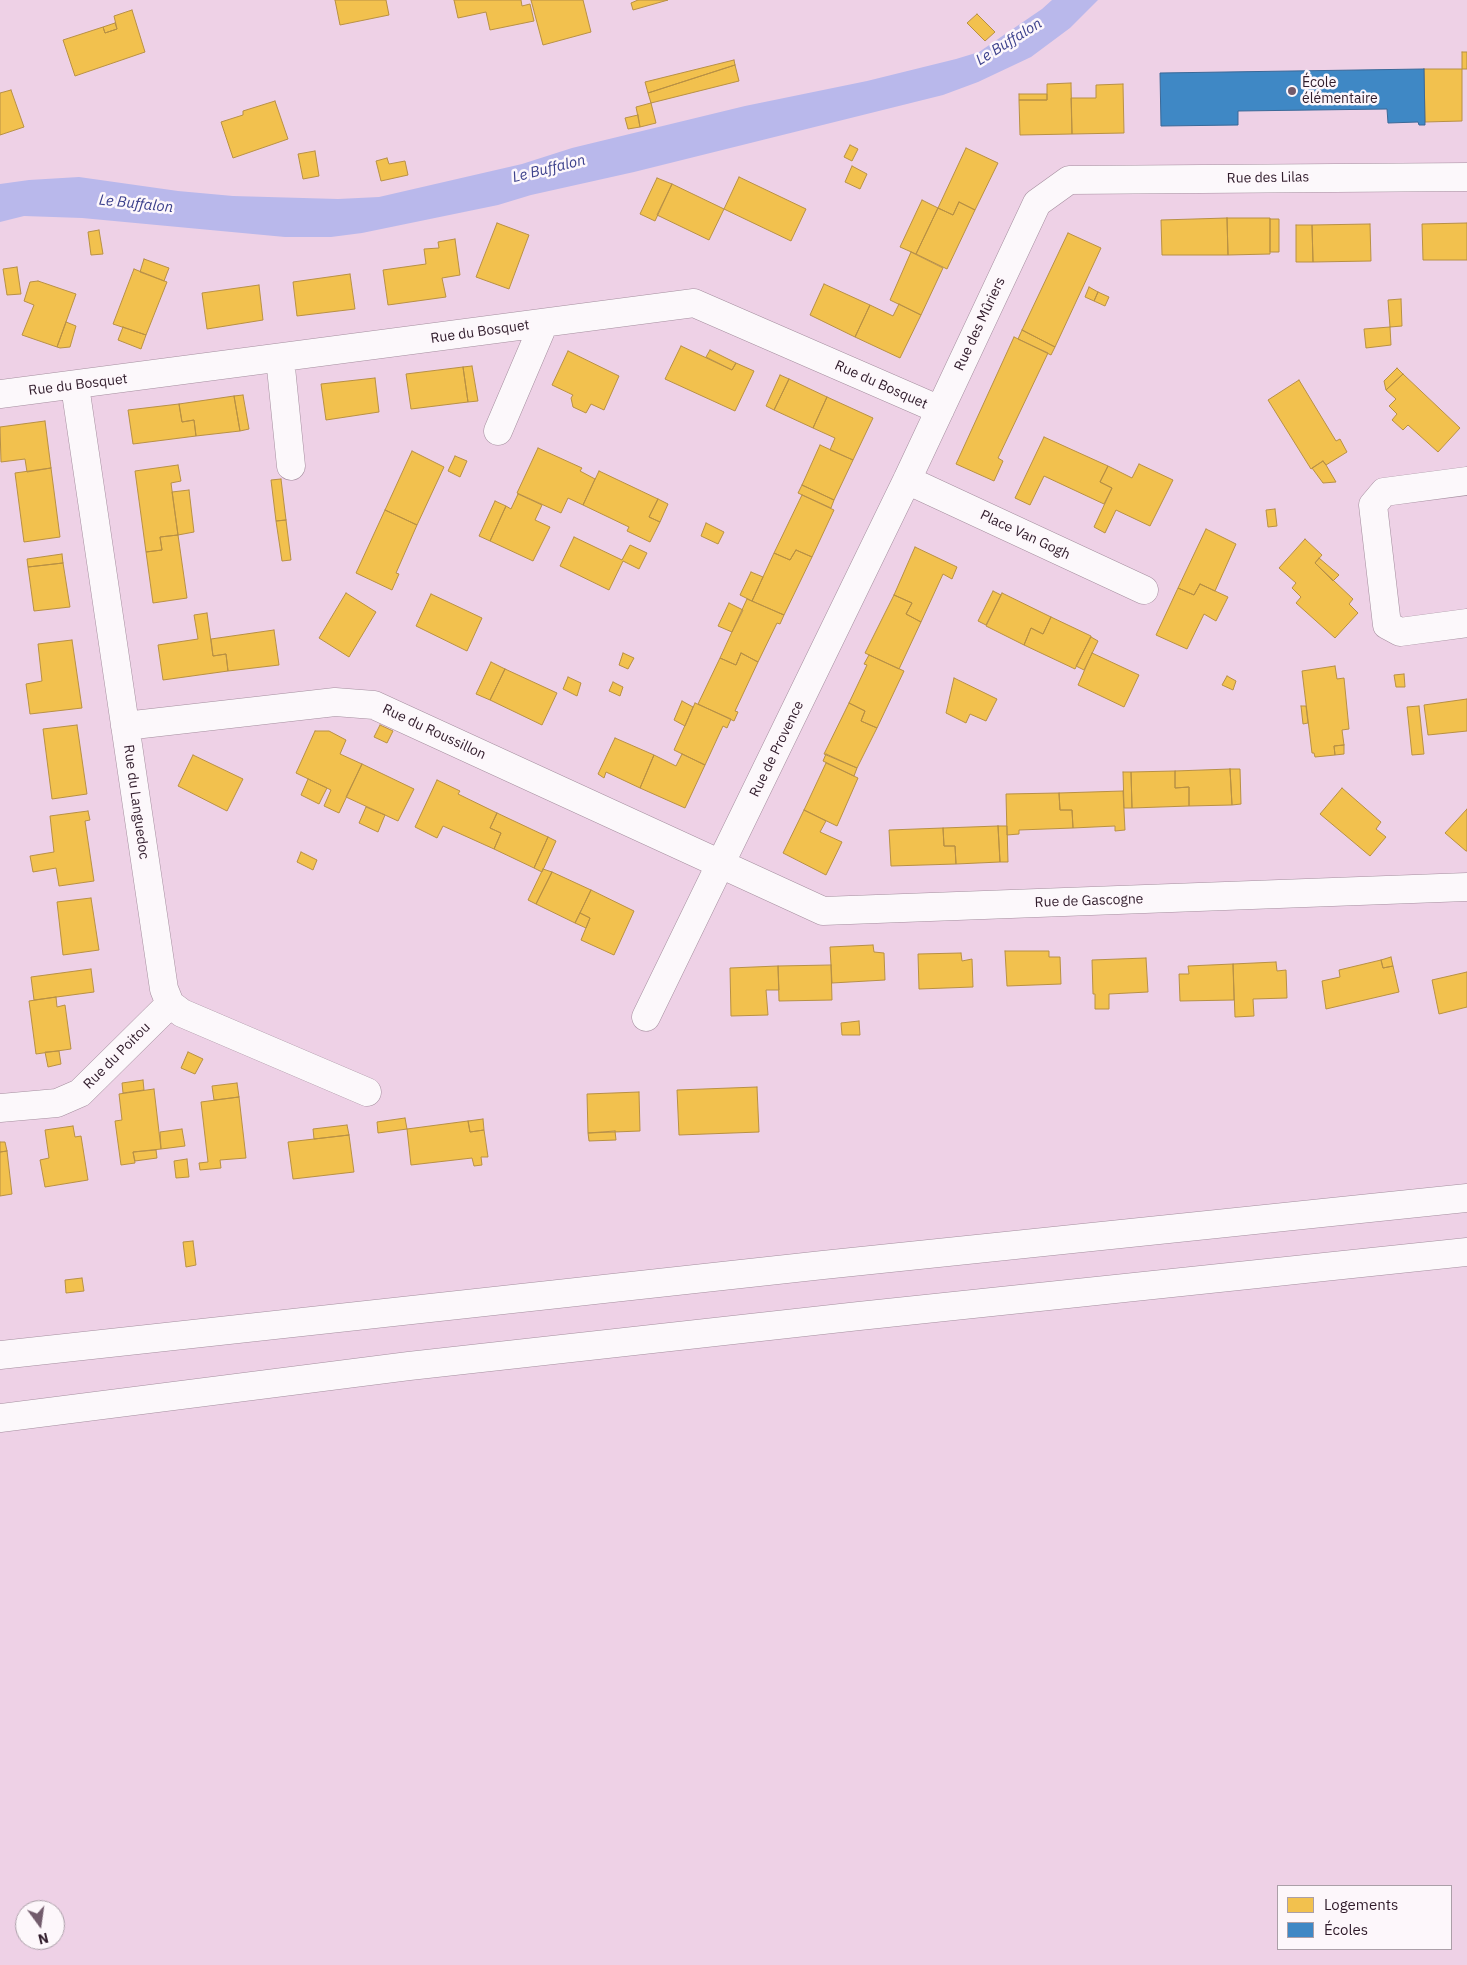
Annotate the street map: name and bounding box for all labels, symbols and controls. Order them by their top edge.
water label: Le Buffalon [973,15,1045,69]
place label: École élémentaire [1302,75,1378,108]
marker: École élémentaire [1286,85,1298,97]
water label: Le Buffalon [511,151,587,187]
street label: Rue des Lilas [1227,169,1309,187]
water label: Le Buffalon [98,191,174,217]
street label: Rue des Mûriers [951,274,1009,374]
street label: Rue du Bosquet [429,317,531,347]
street label: Rue du Bosquet [832,357,930,413]
street label: Rue du Bosquet [27,371,129,399]
street label: Place Van Gogh [977,507,1073,563]
street label: Rue de Provence [746,698,808,800]
street label: Rue du Roussillon [380,701,488,763]
street label: Rue du Languedoc [120,744,152,860]
street label: Rue de Gascogne [1034,891,1144,911]
street label: Rue du Poitou [80,1019,154,1093]
legend [1277,1885,1452,1950]
text: Logements [1324,1895,1398,1914]
north arrow [15,1900,65,1950]
text: Écoles [1324,1920,1368,1939]
text: N [36,1929,50,1949]

